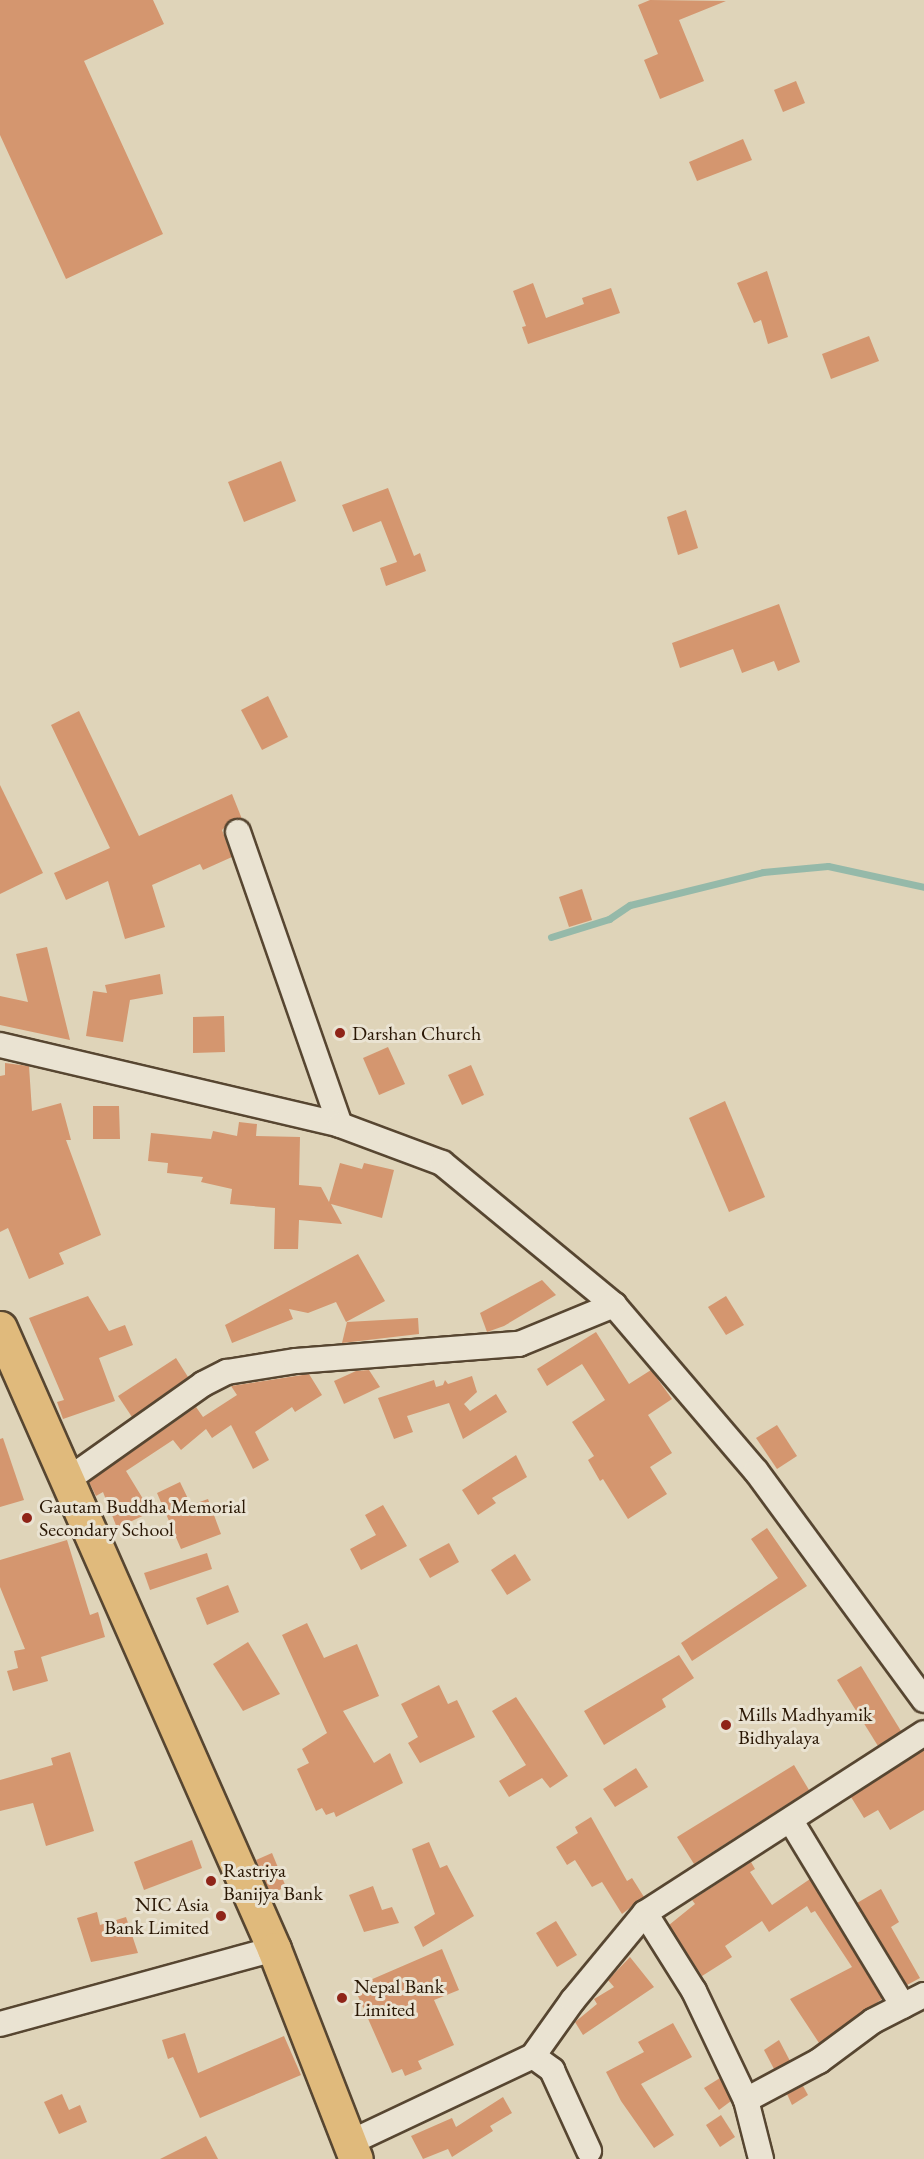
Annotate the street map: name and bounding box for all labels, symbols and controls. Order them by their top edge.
place label: Darshan Church [352,1021,481,1045]
marker: Darshan Church [333,1026,347,1040]
place label: Gautam Buddha Memorial Secondary School [39,1494,246,1541]
marker: Gautam Buddha Memorial Secondary School [20,1511,34,1525]
place label: Mills Madhyamik Bidhyalaya [738,1702,872,1749]
marker: Mills Madhyamik Bidhyalaya [719,1718,733,1732]
place label: Rastriya Banijya Bank [223,1858,323,1905]
marker: Rastriya Banijya Bank [204,1874,218,1888]
place label: NIC Asia Bank Limited [104,1892,209,1939]
marker: NIC Asia Bank Limited [214,1909,228,1923]
place label: Nepal Bank Limited [354,1974,444,2021]
marker: Nepal Bank Limited [335,1991,349,2005]

